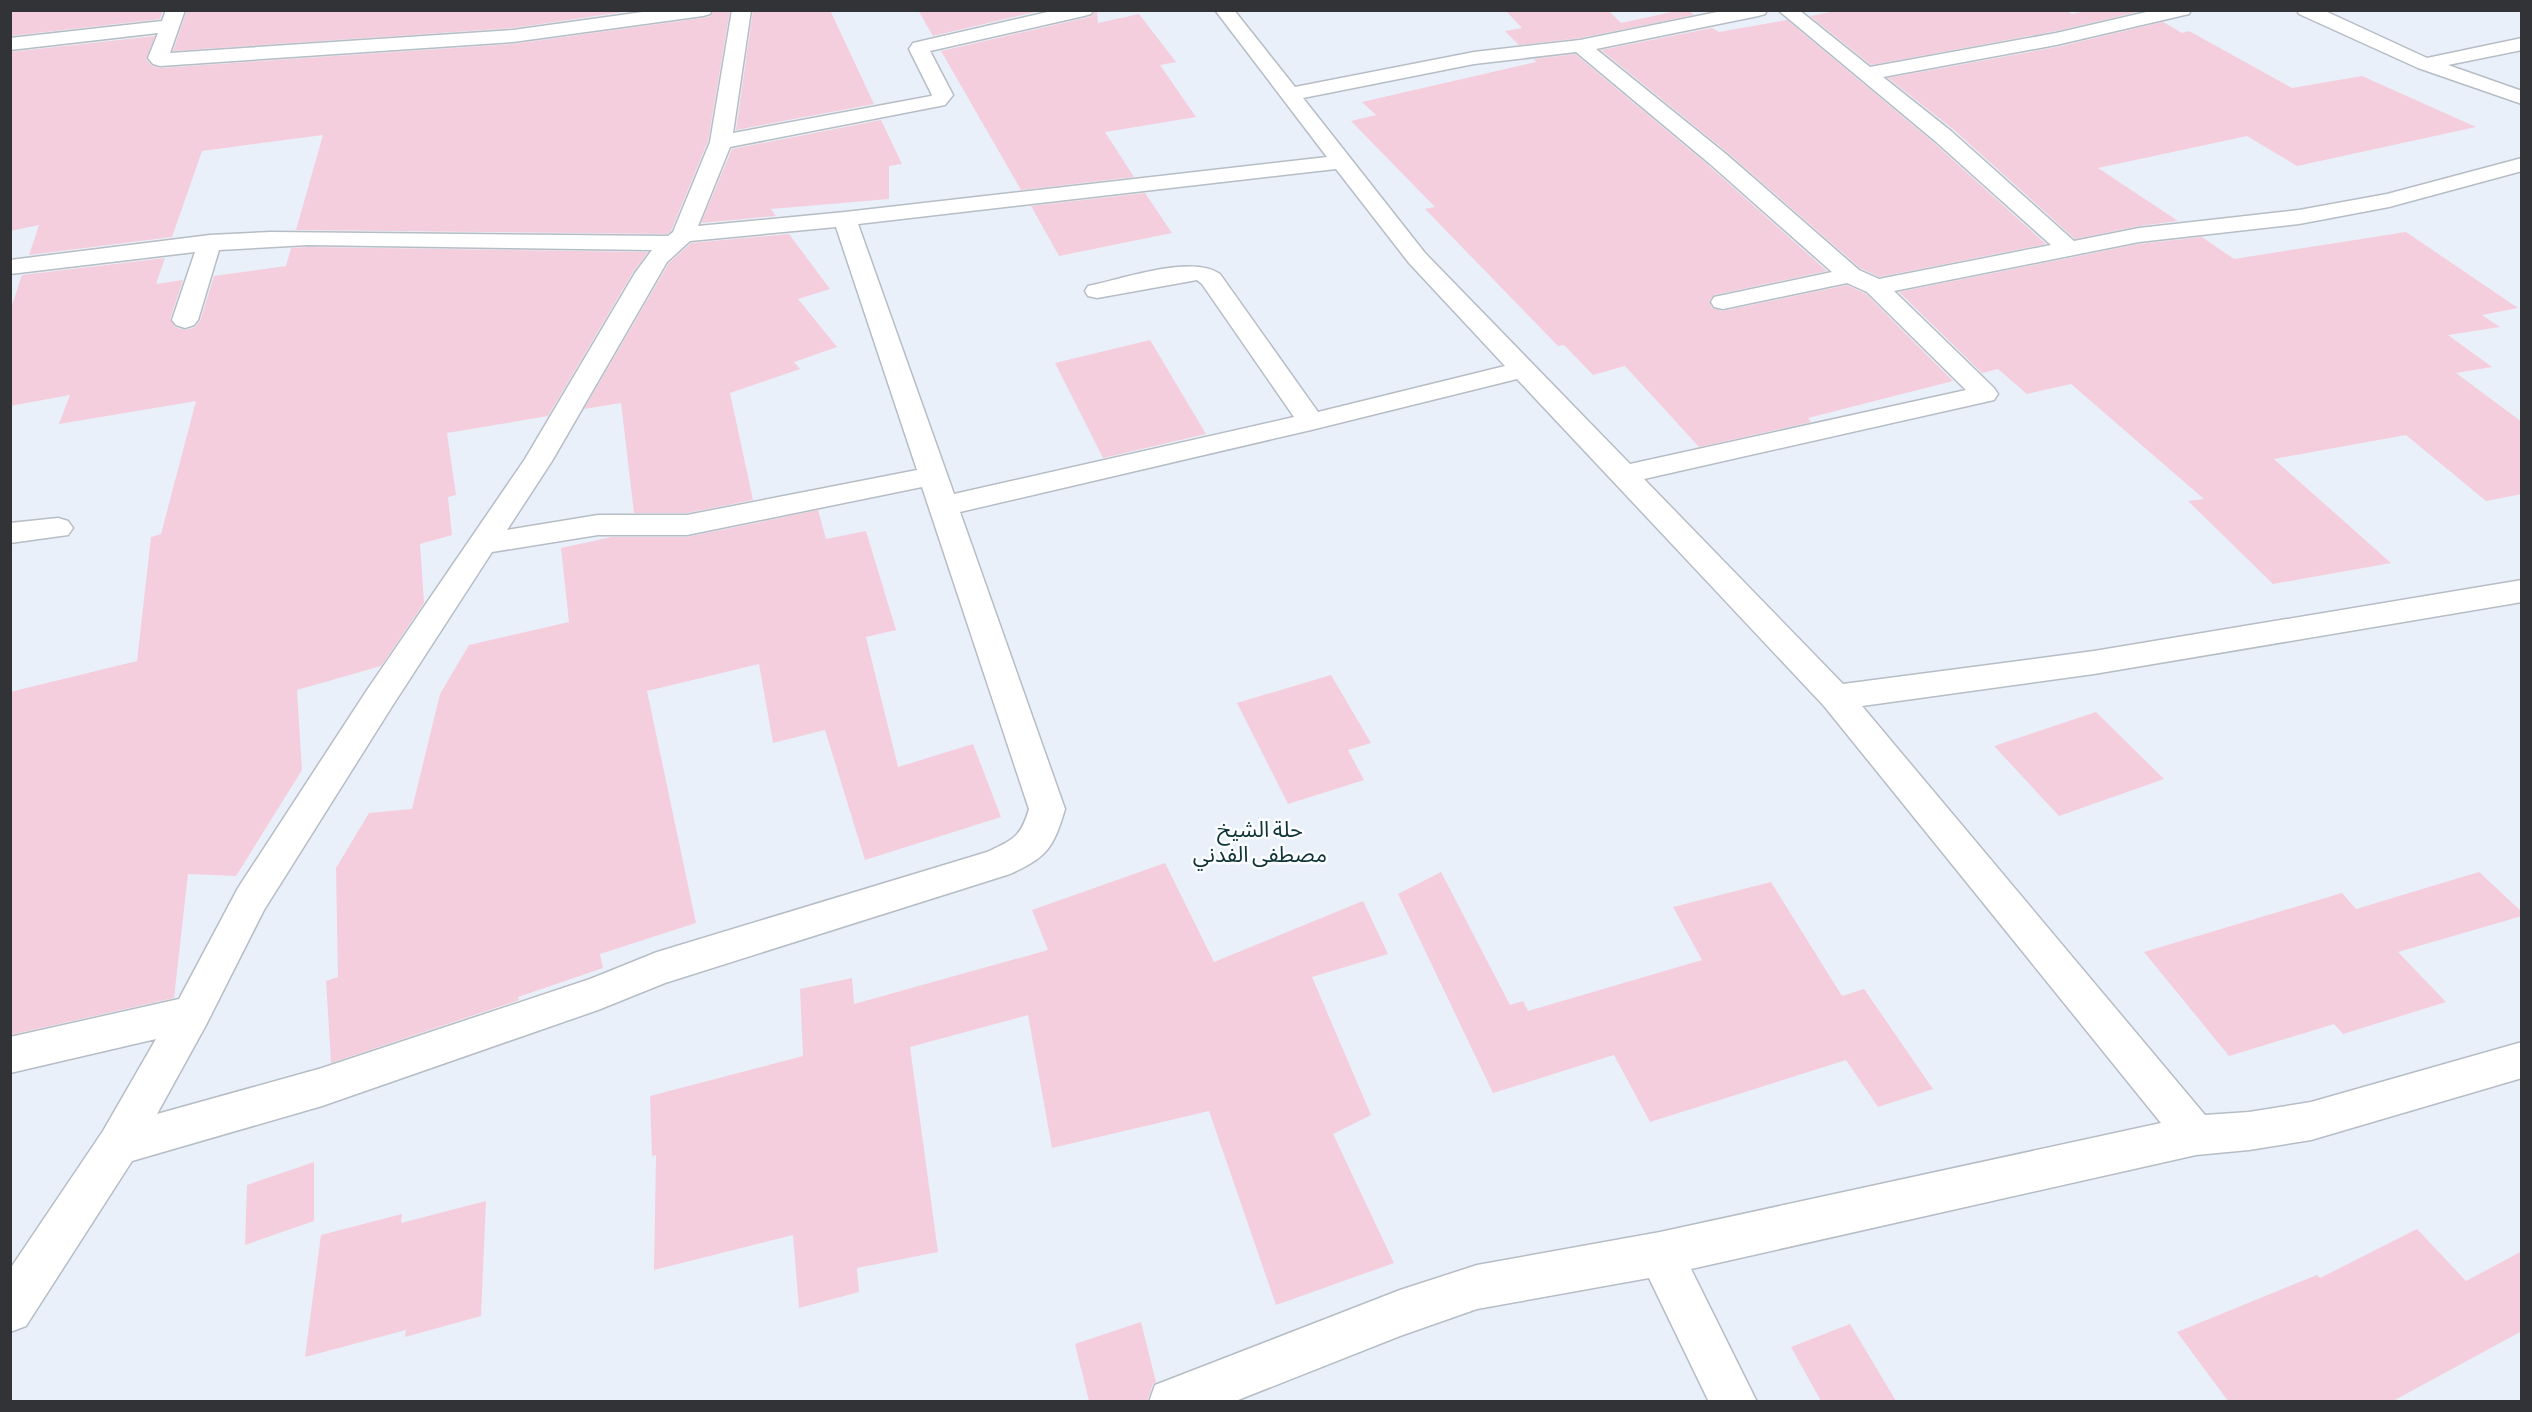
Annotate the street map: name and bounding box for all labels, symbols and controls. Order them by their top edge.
district label: حلة الشيخ مصطفى الفدني [1193,817,1327,871]

